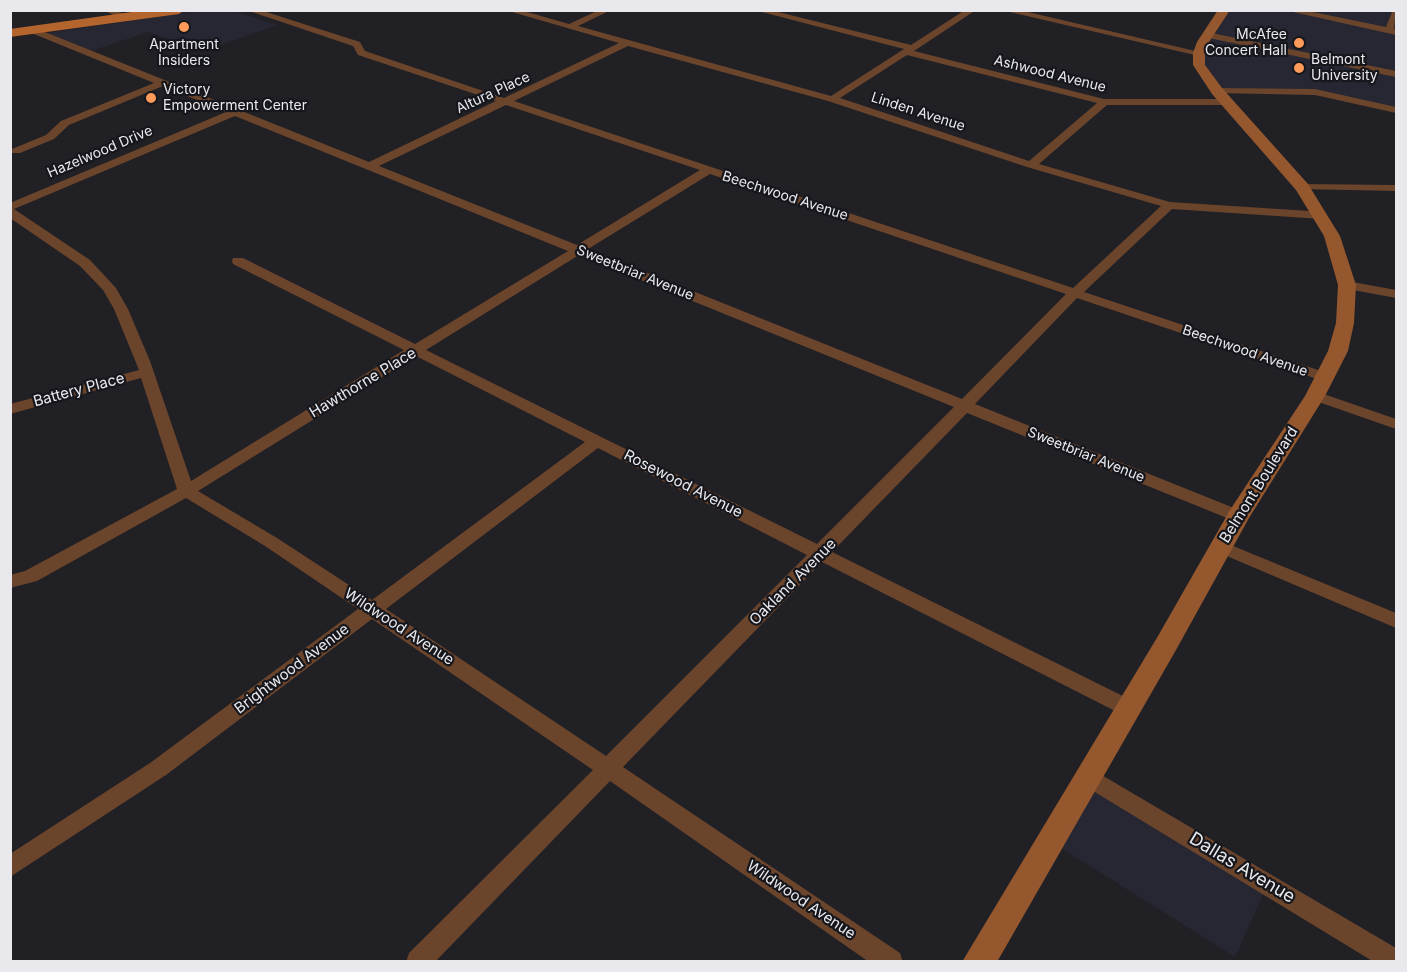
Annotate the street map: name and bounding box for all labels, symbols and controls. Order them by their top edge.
marker: Apartment Insiders [177,20,191,34]
place label: McAfee Concert Hall [1205,27,1287,60]
marker: McAfee Concert Hall [1292,36,1306,50]
place label: Apartment Insiders [149,37,219,70]
street label: Ashwood Avenue [992,52,1108,96]
place label: Belmont University [1311,52,1378,84]
marker: Belmont University [1292,61,1306,75]
street label: Altura Place [453,69,533,117]
place label: Victory Empowerment Center [163,82,307,114]
street label: Linden Avenue [869,89,967,135]
marker: Victory Empowerment Center [144,91,158,105]
street label: Hazelwood Drive [45,122,155,182]
street label: Beechwood Avenue [720,168,850,224]
street label: Sweetbriar Avenue [574,242,696,304]
street label: Beechwood Avenue [1180,322,1310,380]
street label: Hawthorne Place [306,344,420,422]
street label: Battery Place [31,369,127,411]
street label: Sweetbriar Avenue [1025,424,1147,486]
street label: Belmont Boulevard [1216,424,1302,546]
street label: Rosewood Avenue [621,446,745,522]
street label: Oakland Avenue [746,535,840,629]
street label: Wildwood Avenue [341,585,457,669]
street label: Brightwood Avenue [231,620,353,718]
street label: Dallas Avenue [1185,828,1299,908]
street label: Wildwood Avenue [743,857,859,943]

